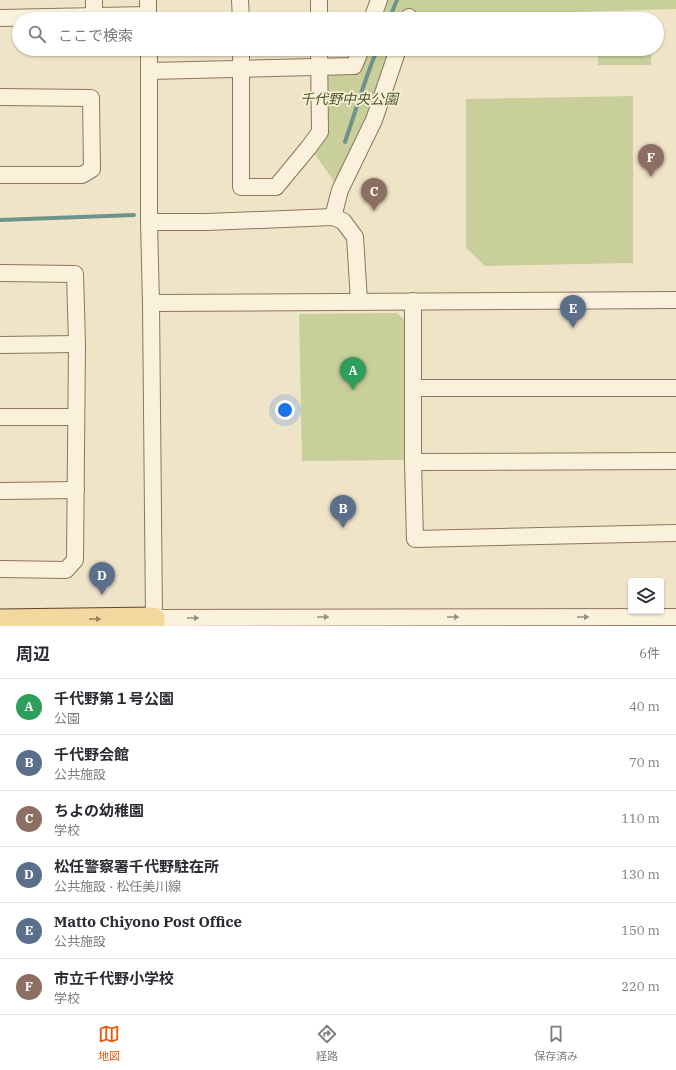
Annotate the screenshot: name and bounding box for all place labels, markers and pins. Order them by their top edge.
pin: F [638,144,664,177]
pin: C [361,178,387,211]
pin: E [560,295,586,328]
pin: A [340,357,366,390]
pin: B [330,495,356,528]
pin: D [89,562,115,595]

